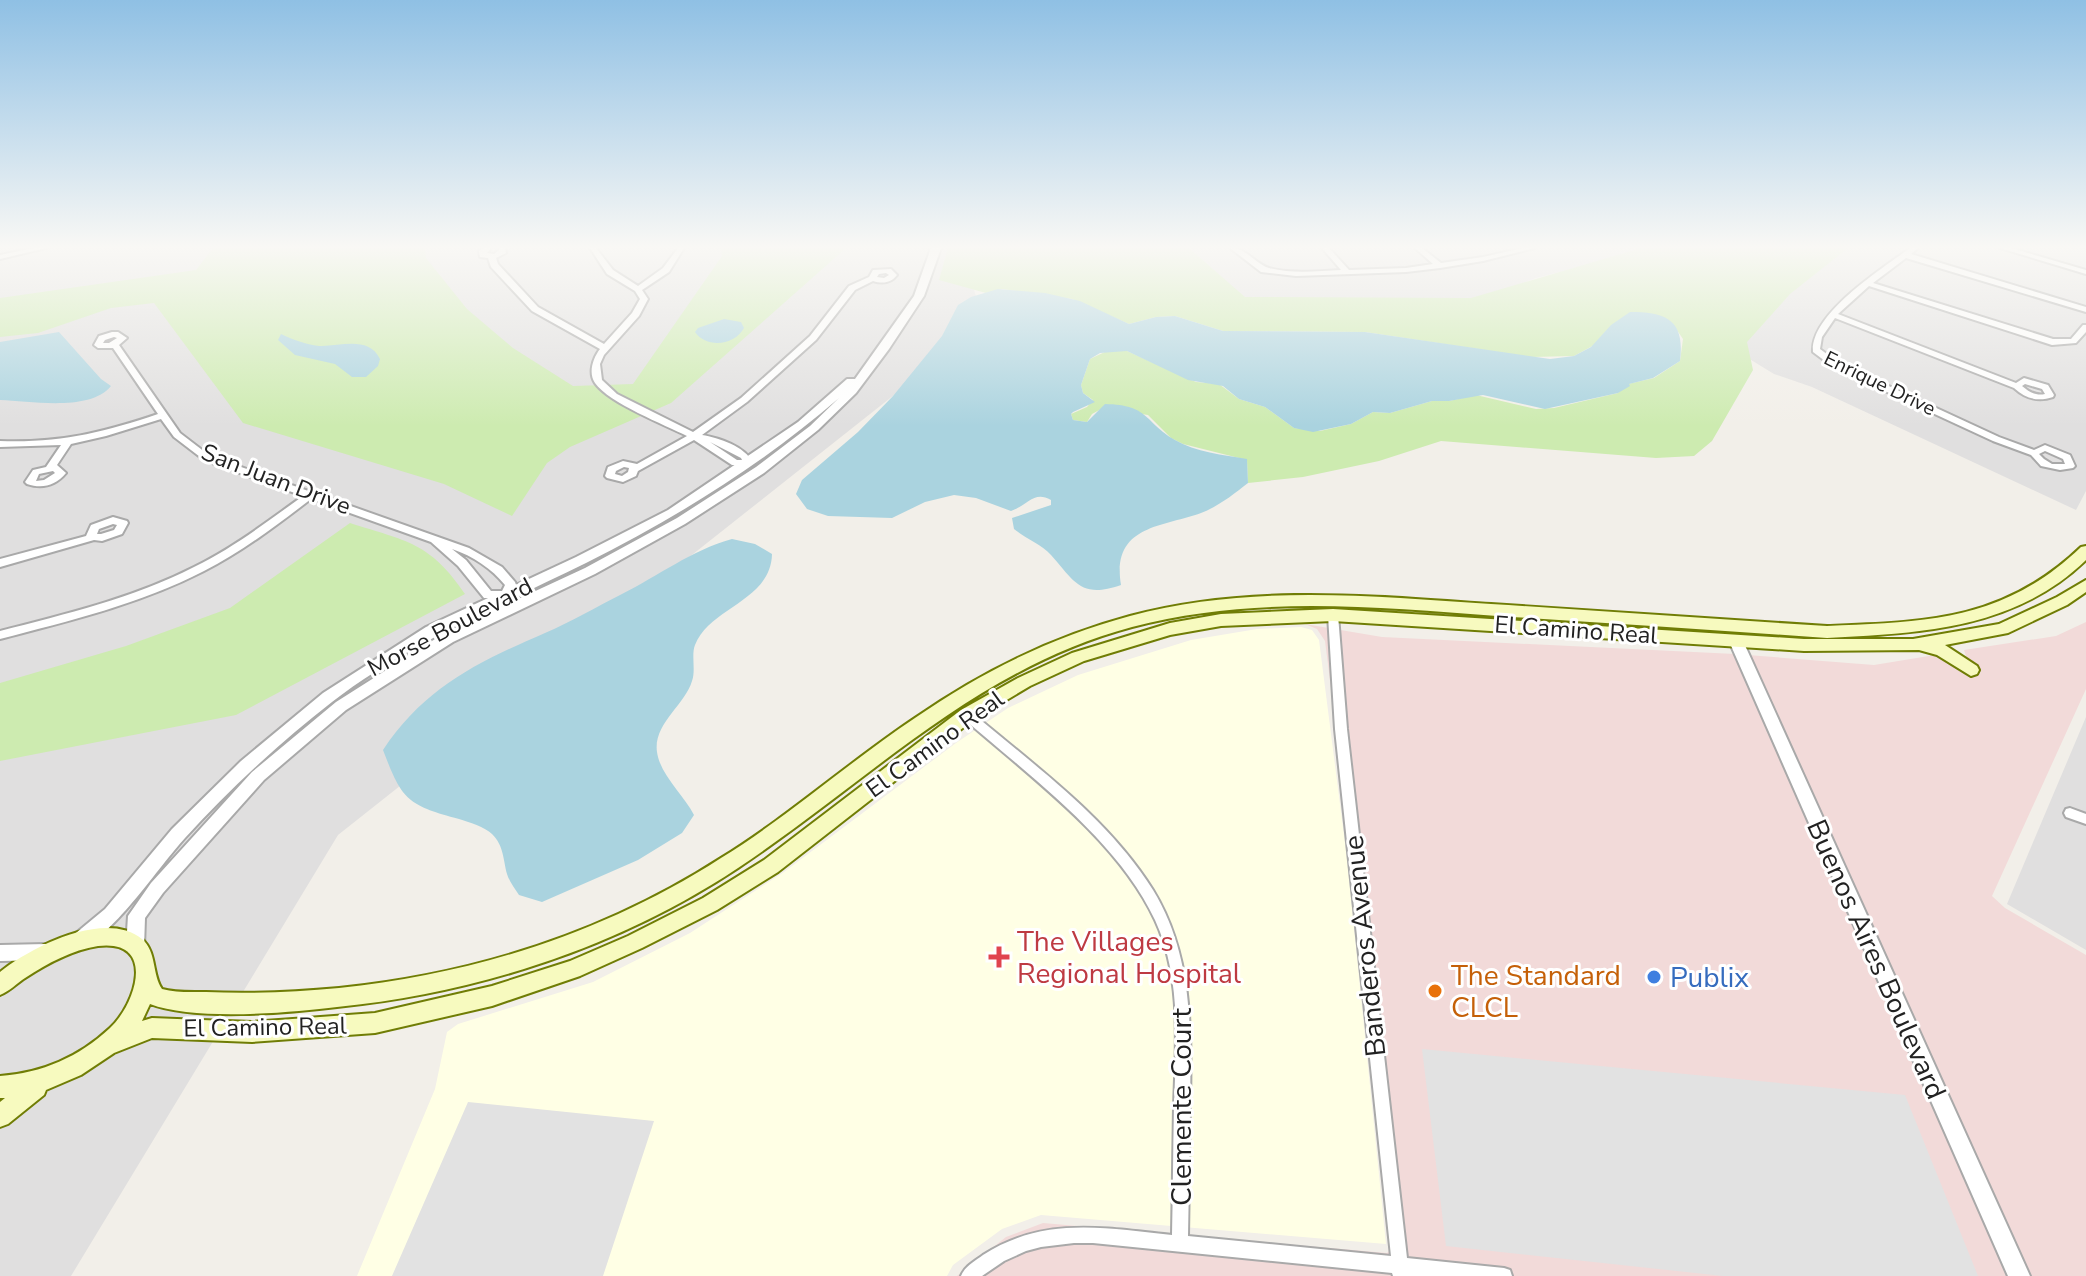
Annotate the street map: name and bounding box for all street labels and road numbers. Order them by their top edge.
street label: Enrique Drive [1820,345,1940,422]
street label: San Juan Drive [197,436,355,522]
street label: Morse Boulevard [362,570,538,684]
street label: El Camino Real [1493,608,1659,652]
street label: El Camino Real [860,683,1010,805]
street label: Buenos Aires Boulevard [1797,814,1955,1105]
street label: Banderos Avenue [1334,833,1396,1058]
street label: Clemente Court [1163,1008,1201,1206]
street label: El Camino Real [183,1010,347,1044]

